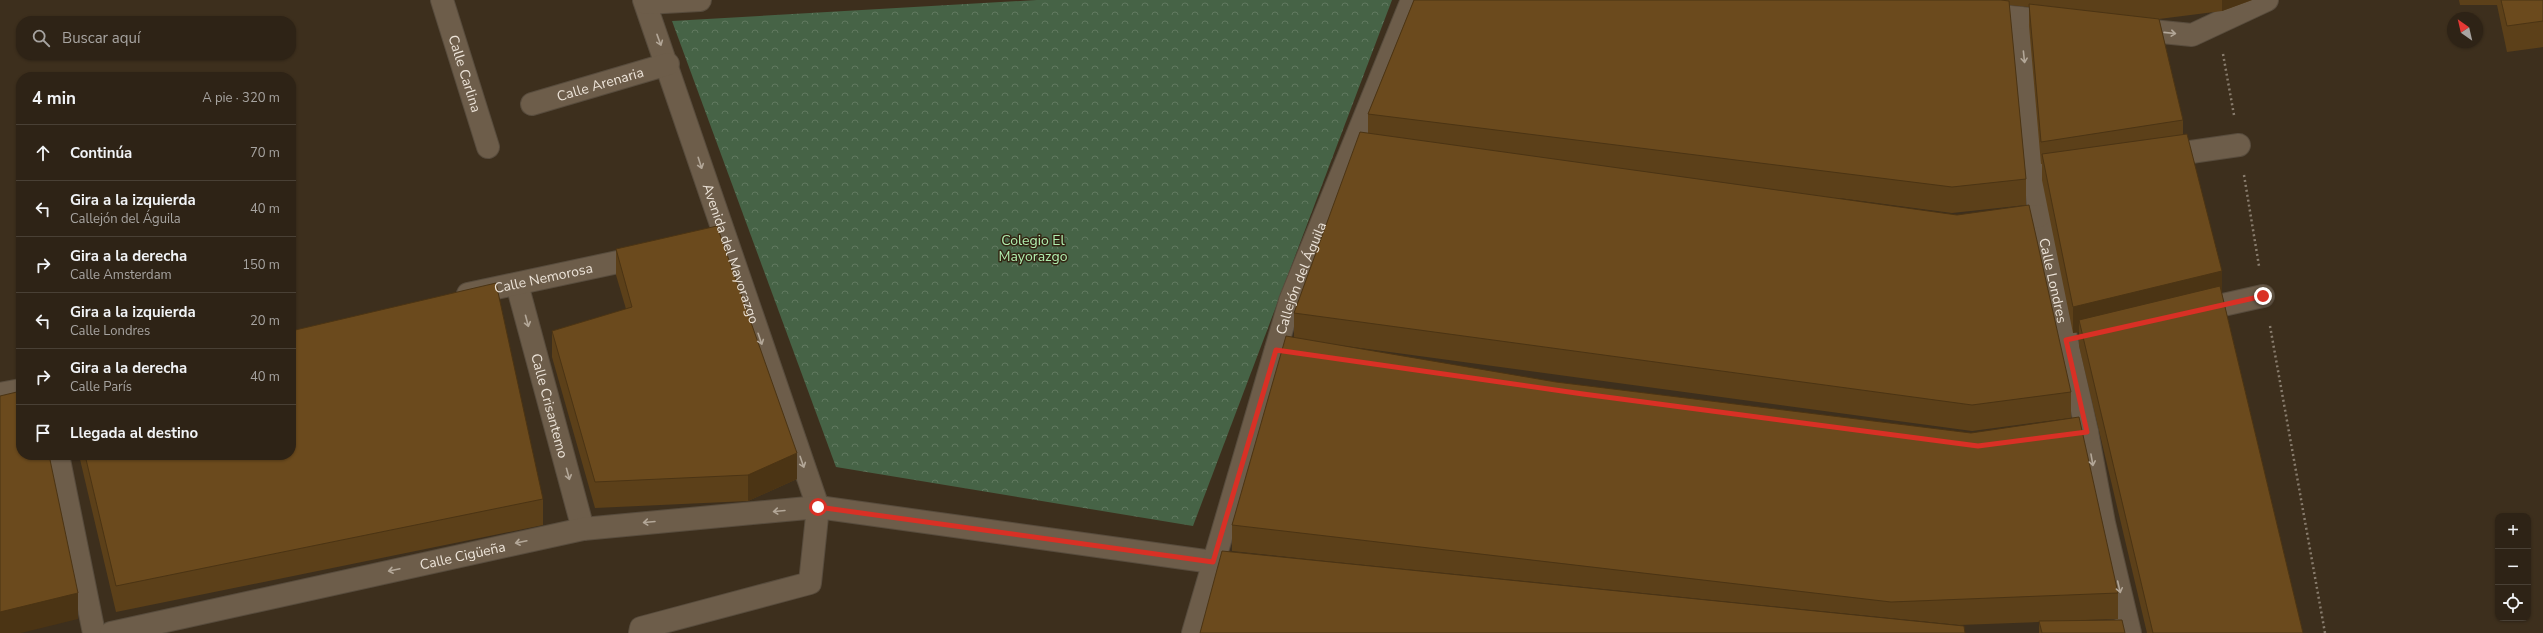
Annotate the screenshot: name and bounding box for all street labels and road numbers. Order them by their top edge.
street label: Calle Carlina [444,32,486,115]
street label: Calle Arenaria [554,62,646,106]
street label: Avenida del Mayorazgo [698,181,764,326]
street label: Callejón del Águila [1271,219,1331,337]
street label: Calle Londres [2035,236,2072,325]
street label: Calle Nemorosa [492,258,594,298]
street label: Calle Crisantemo [527,351,573,460]
street label: Calle Cigüeña [418,537,507,574]

